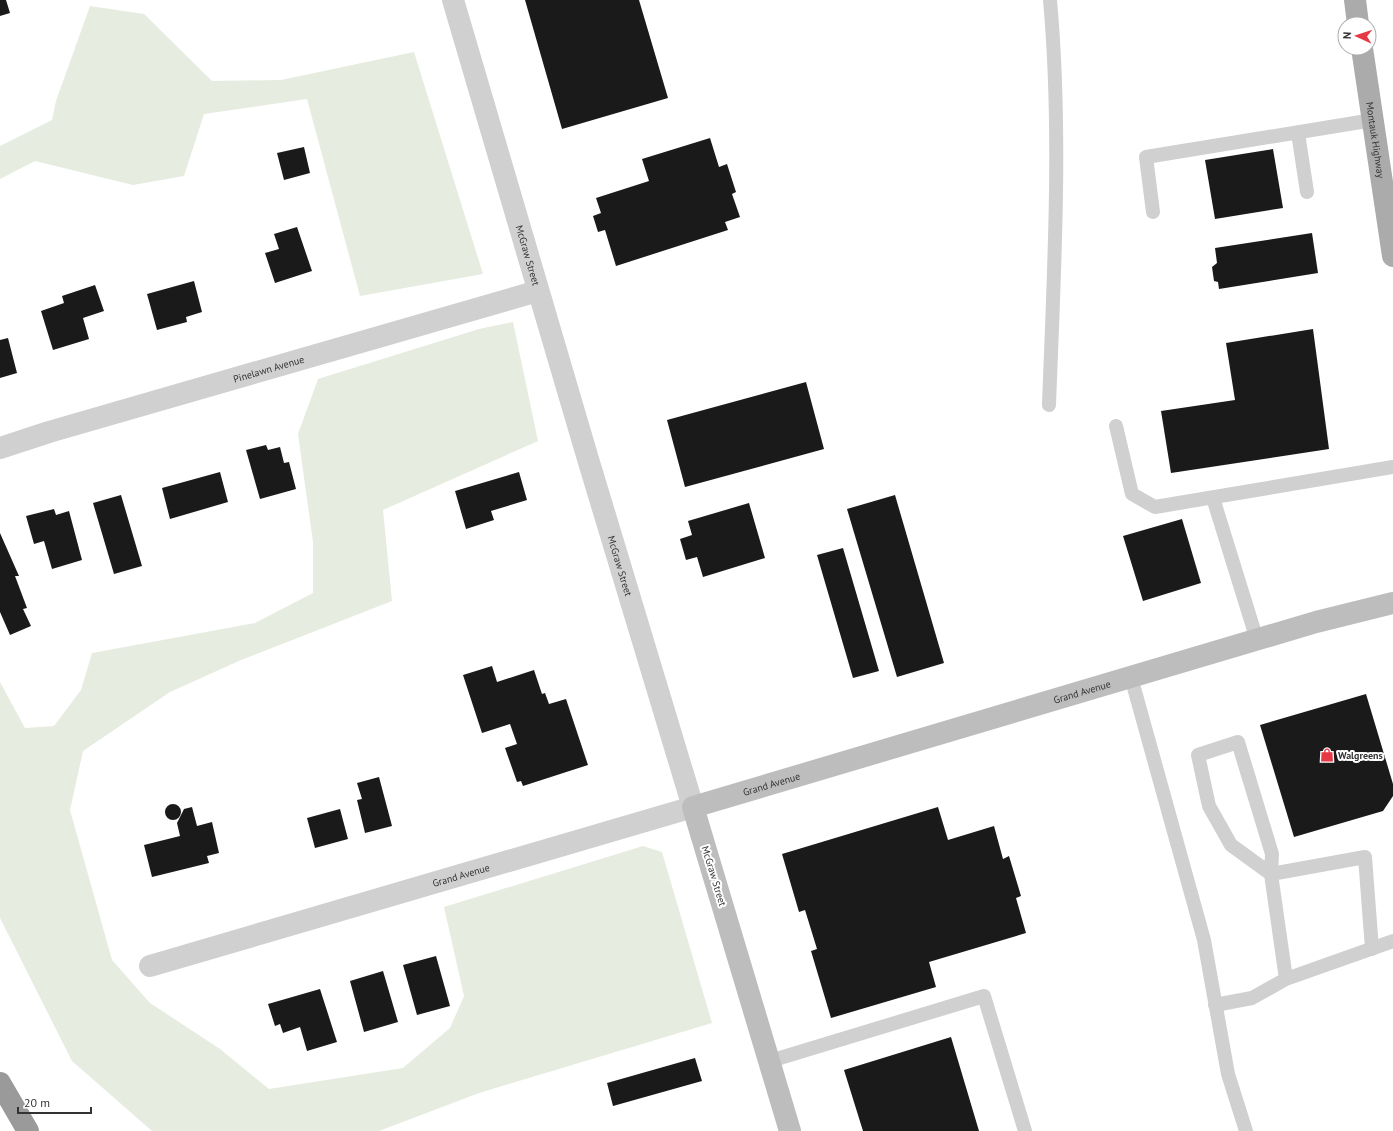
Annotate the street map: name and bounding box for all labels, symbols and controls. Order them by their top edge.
north arrow [1337,16,1377,56]
text: N [1340,31,1354,39]
street label: Montauk Highway [1364,101,1388,179]
street label: McGraw Street [513,223,543,288]
street label: Pinelawn Avenue [232,352,305,385]
street label: McGraw Street [605,534,636,598]
street label: Grand Avenue [1052,677,1112,706]
shop icon: Walgreens [1319,747,1335,763]
place label: Walgreens [1338,749,1383,762]
street label: Grand Avenue [741,769,802,798]
street label: McGraw Street [699,844,729,908]
street label: Grand Avenue [431,860,491,889]
scale bar [18,1089,91,1115]
text: 20 m [24,1095,50,1110]

